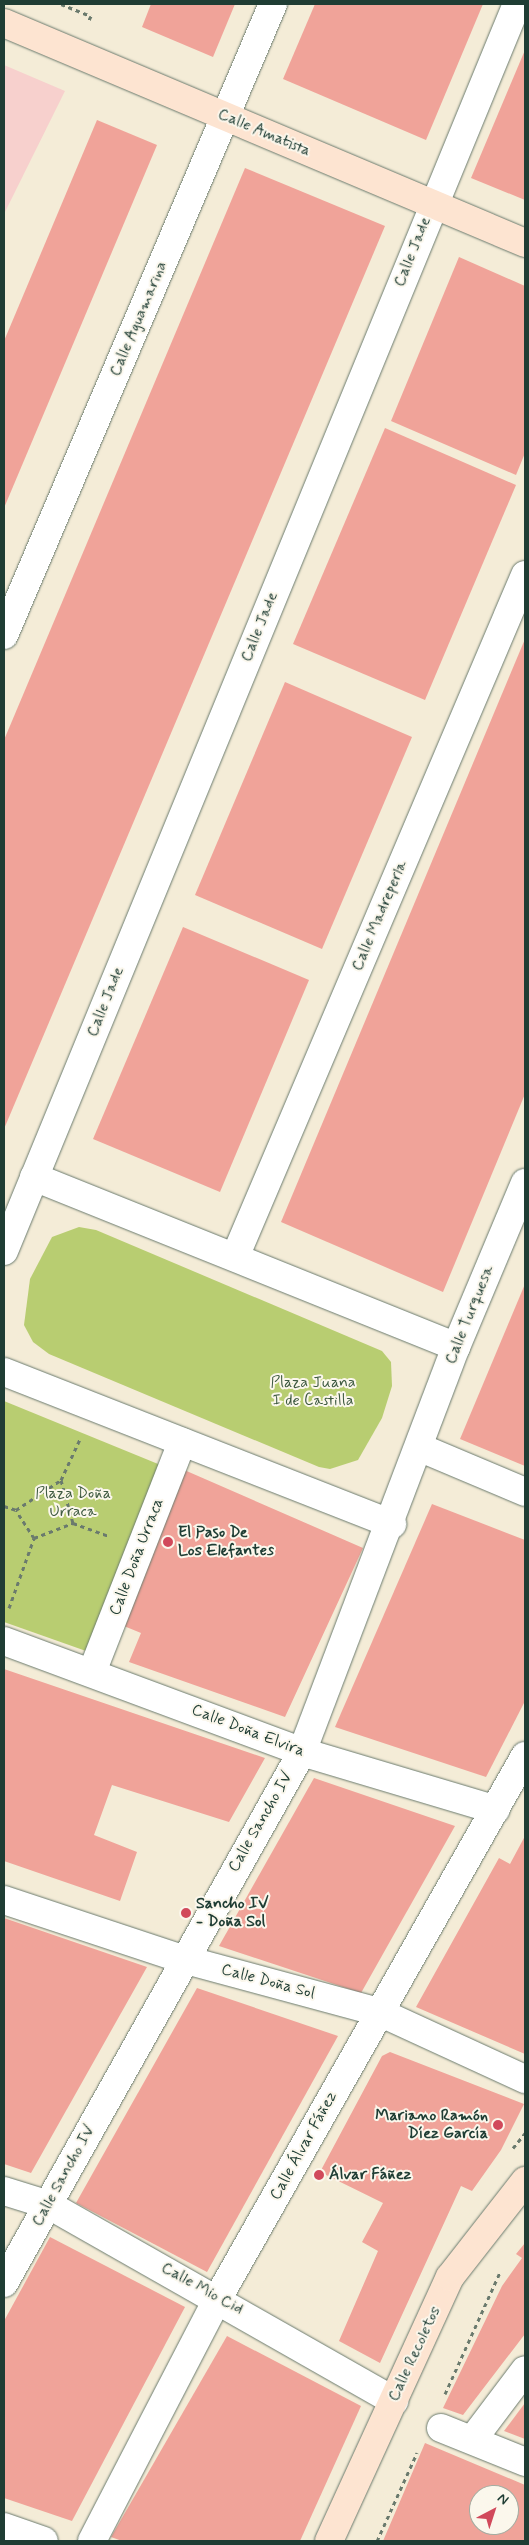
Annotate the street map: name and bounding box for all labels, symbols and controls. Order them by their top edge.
street label: Calle Amatista [215,105,313,161]
street label: Calle Jade [391,215,435,289]
street label: Calle Aguamarina [106,258,172,380]
street label: Calle Jade [238,590,282,664]
street label: Calle Madreperla [349,859,411,973]
street label: Calle Jade [84,965,128,1039]
street label: Calle Turquesa [443,1266,497,1364]
park label: Plaza Juana I de Castilla [271,1373,355,1411]
park label: Plaza Doña Urraca [35,1484,111,1522]
street label: Calle Doña Urraca [106,1495,168,1619]
place label: El Paso De Los Elefantes [178,1523,280,1561]
marker: El Paso De Los Elefantes [162,1536,174,1548]
street label: Calle Doña Elvira [189,1701,307,1761]
street label: Calle Sancho IV [225,1769,297,1875]
place label: Sancho IV - Doña Sol [196,1894,268,1932]
marker: Sancho IV - Doña Sol [180,1907,192,1919]
street label: Calle Doña Sol [219,1960,317,2004]
street label: Calle Álvar Fáñez [266,2088,342,2204]
place label: Mariano Ramón Díez García [375,2106,488,2144]
marker: Mariano Ramón Díez García [492,2119,504,2131]
street label: Calle Sancho IV [29,2123,99,2229]
place label: Álvar Fáñez [329,2165,411,2185]
marker: Álvar Fáñez [313,2169,325,2181]
street label: Calle Mio Cid [158,2259,246,2319]
street label: Calle Recoletos [385,2303,445,2405]
north arrow [469,2485,519,2535]
text: N [494,2489,512,2509]

